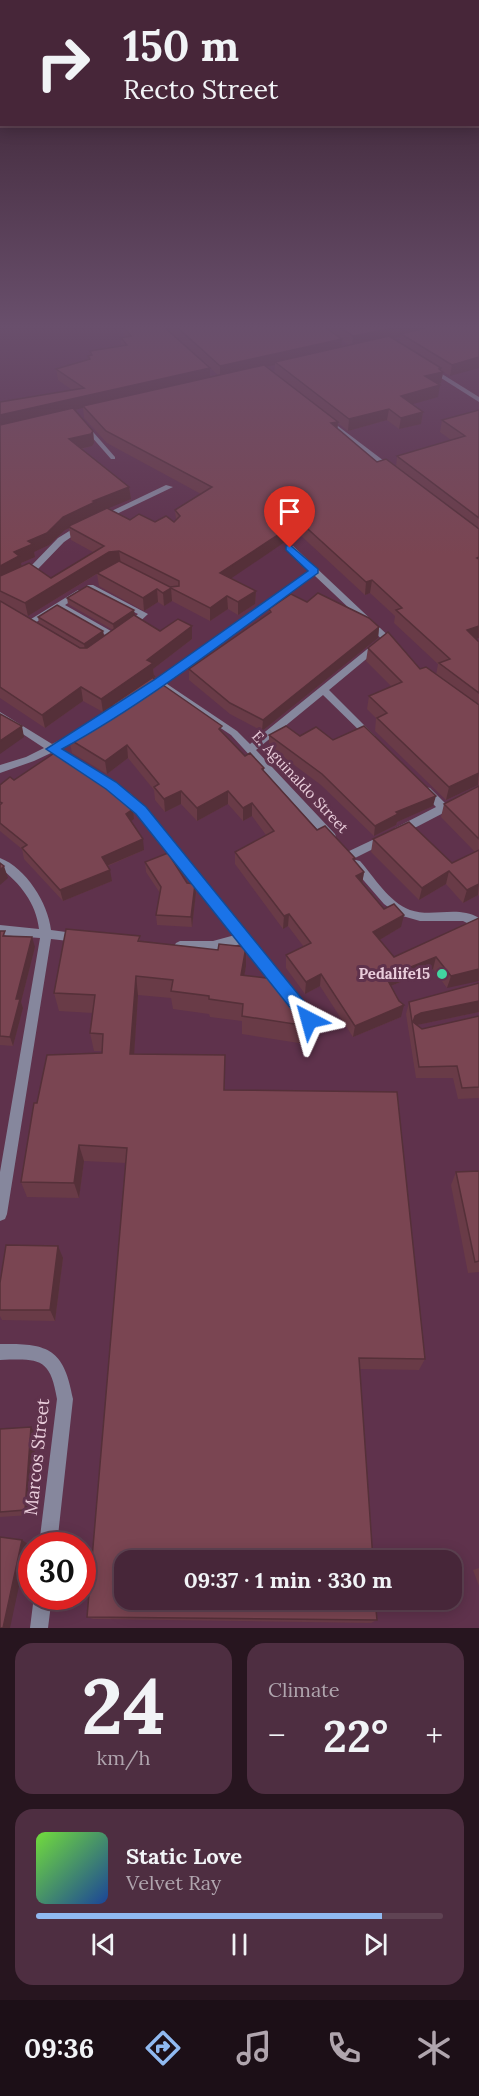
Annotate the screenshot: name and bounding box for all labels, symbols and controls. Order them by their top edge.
text: 150 m [123,19,239,73]
icon: right [24,24,102,102]
text: Recto Street [123,72,278,106]
pin [264,486,315,548]
icon: arrive [273,495,306,528]
street label: E. Aguinaldo Street [248,727,353,837]
place label: Pedalife15 [359,964,430,983]
marker: Pedalife15 [435,967,449,981]
position arrow [277,988,341,1052]
street label: Marcos Street [19,1397,54,1517]
speed limit sign: 30 [18,1532,96,1610]
text: 09:37 · 1 min · 330 m [184,1566,392,1594]
text: 24 [81,1656,166,1755]
text: Climate [268,1677,340,1702]
text: 22° [323,1707,388,1764]
text: − [268,1714,286,1756]
text: + [425,1714,443,1756]
text: km/h [96,1745,151,1770]
text: Static Love [126,1842,242,1870]
text: Velvet Ray [126,1870,221,1895]
icon: previous [87,1928,120,1961]
icon: pause [223,1928,256,1961]
icon: next [359,1928,392,1961]
icon: directions [142,2027,184,2069]
icon: music [233,2027,275,2069]
icon: phone [323,2027,365,2069]
icon: climate [413,2027,455,2069]
text: 09:36 [24,2031,94,2065]

